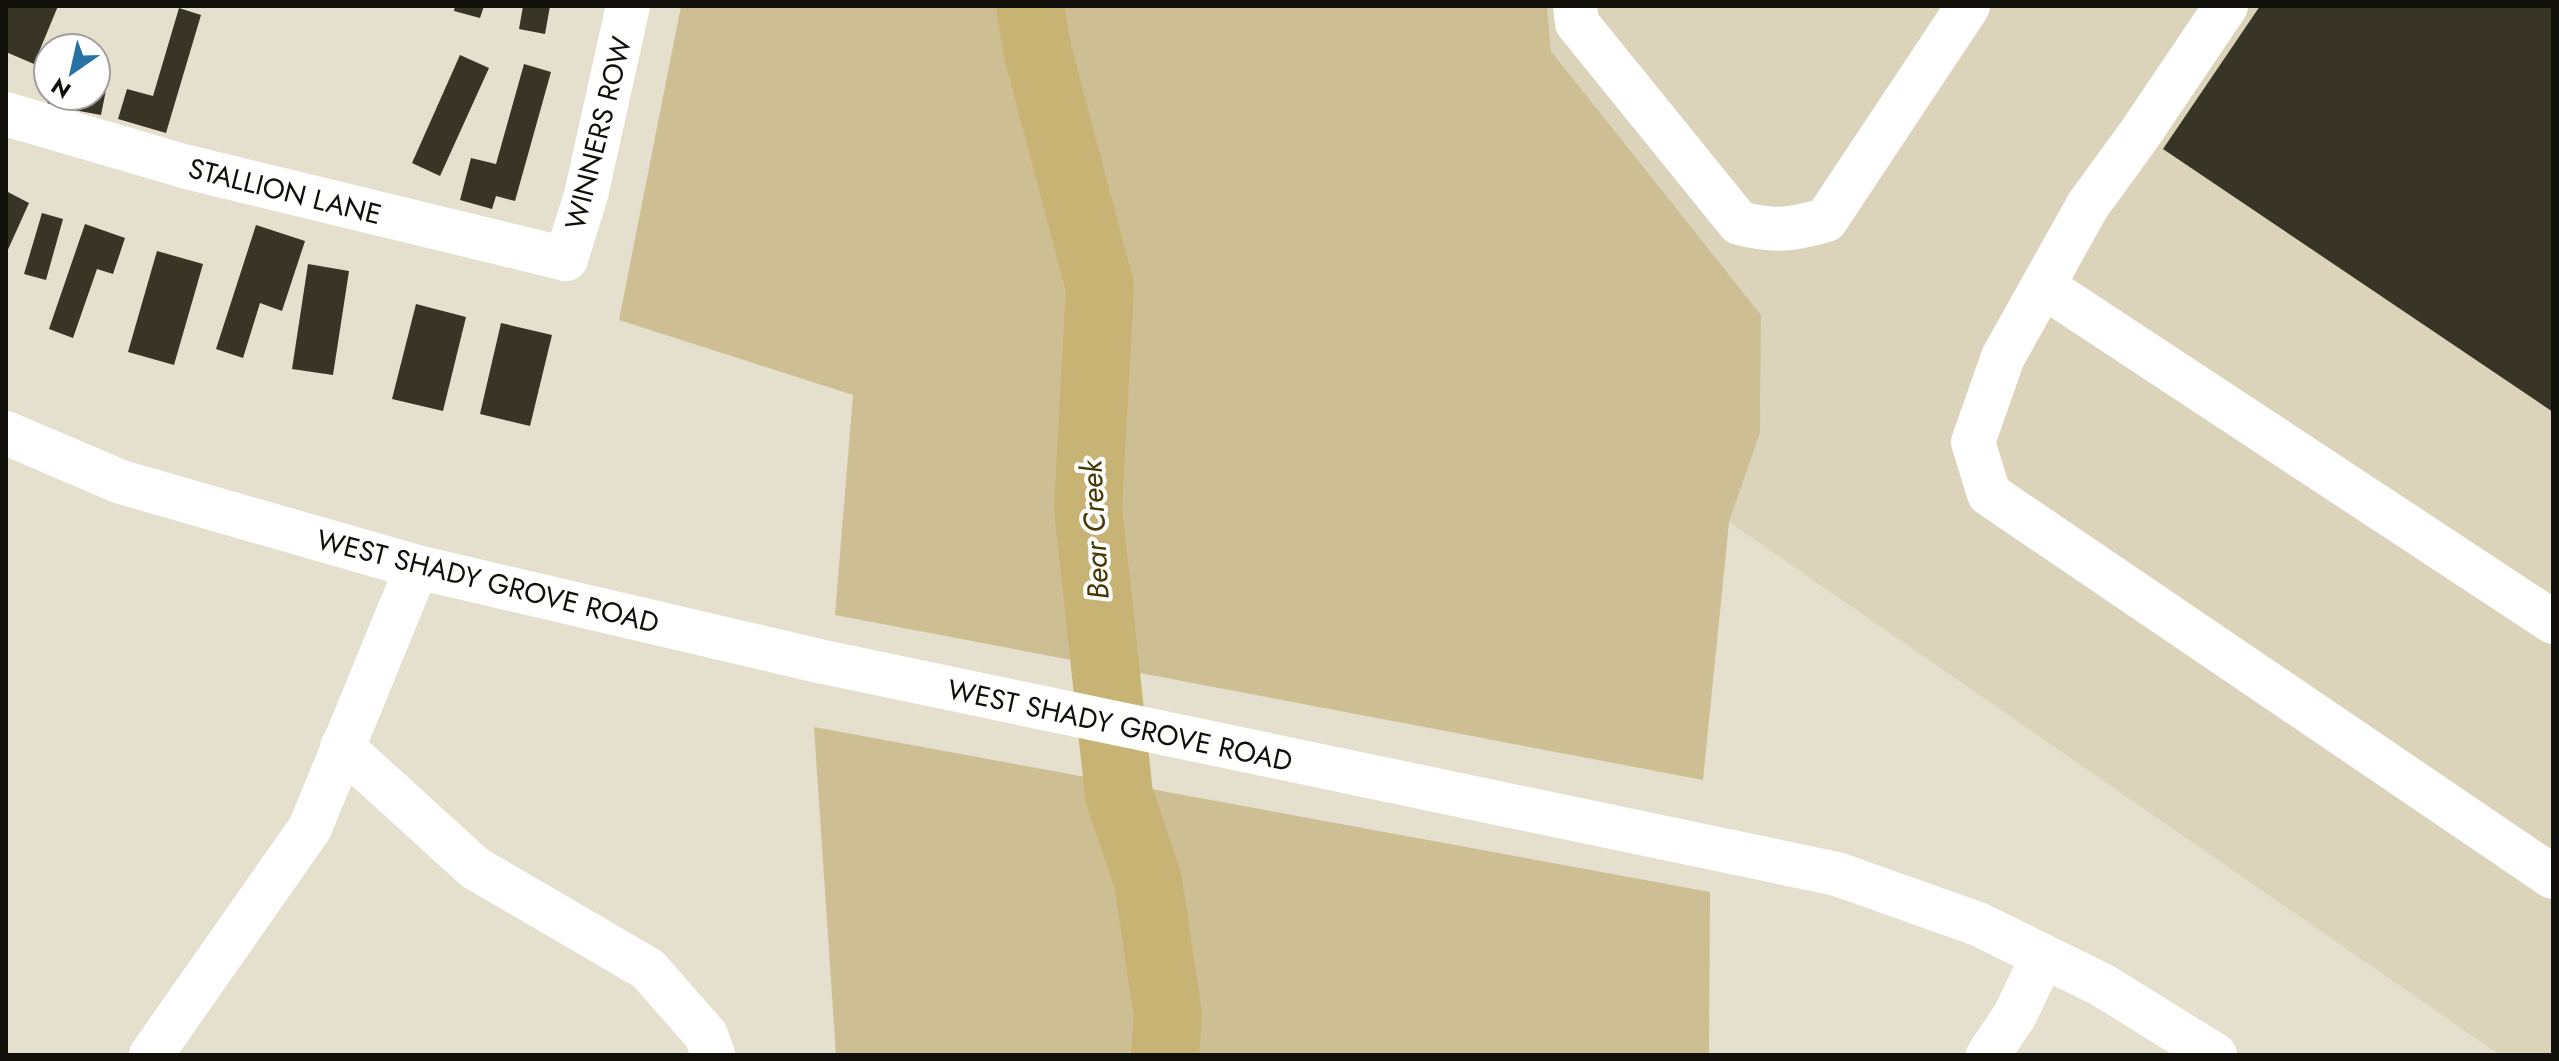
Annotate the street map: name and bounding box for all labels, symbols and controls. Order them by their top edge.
north arrow [32,32,112,112]
street label: WINNERS ROW [555,32,642,234]
text: N [45,70,77,107]
street label: STALLION LANE [184,148,386,235]
water label: Bear Creek [1069,458,1120,601]
street label: WEST SHADY GROVE ROAD [312,519,663,644]
street label: WEST SHADY GROVE ROAD [944,669,1296,782]

